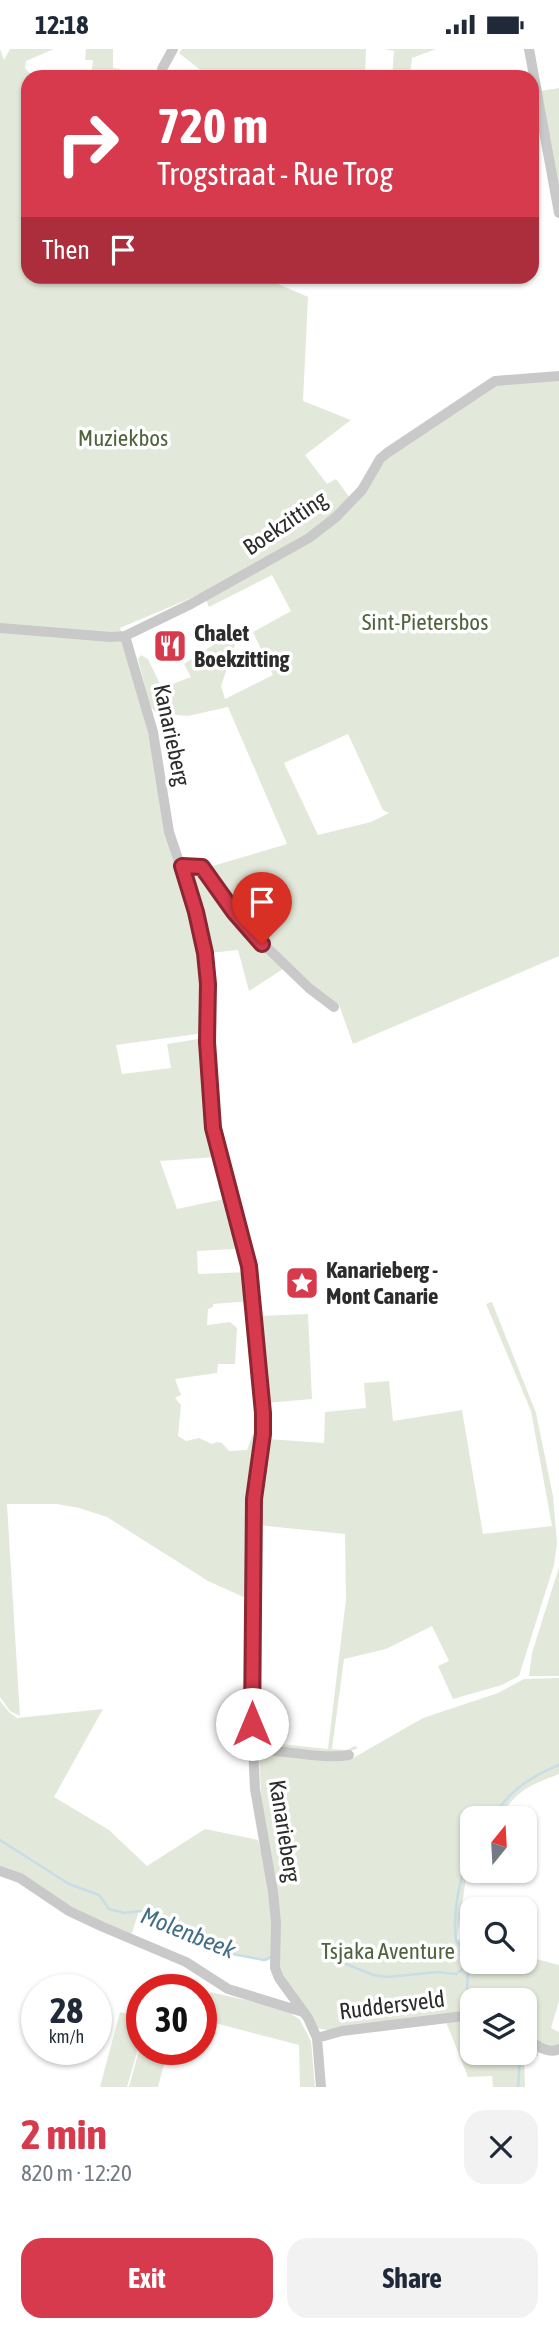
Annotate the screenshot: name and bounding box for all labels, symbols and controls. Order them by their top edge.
text: 12:18 [35,10,89,40]
text: 720 m [157,97,268,153]
icon: right [42,98,133,189]
text: Trogstraat - Rue Trog [157,155,393,192]
icon: arrive [104,231,142,269]
text: Then [42,235,90,265]
park label: Muziekbos [78,425,168,451]
street label: Boekzitting [238,485,332,560]
park label: Sint-Pietersbos [362,609,488,635]
place label: Chalet Boekzitting [194,620,290,672]
restaurant icon: Chalet Boekzitting [151,627,189,665]
street label: Kanarieberg [149,682,195,788]
pin [232,872,292,944]
icon: arrive [243,883,281,921]
place label: Kanarieberg - Mont Canarie [326,1257,439,1309]
place icon: Kanarieberg - Mont Canarie [283,1264,321,1302]
position arrow [215,1687,289,1761]
street label: Kanarieberg [264,1778,306,1884]
north arrow [460,1806,537,1883]
map controls [460,1806,537,2065]
button: search [460,1897,537,1974]
water label: Molenbeek [137,1901,240,1964]
park label: Tsjaka Aventure [321,1938,455,1964]
speed limit sign: 30 [126,1974,217,2065]
street label: Ruddersveld [338,1986,446,2024]
button: layers [460,1988,537,2065]
text: 28 [50,1990,83,2030]
text: km/h [49,2026,84,2047]
text: 2 min [21,2110,107,2158]
button: close [464,2110,538,2184]
text: 820 m · 12:20 [21,2160,132,2186]
button: Exit [21,2238,273,2318]
button: Share [287,2238,538,2318]

